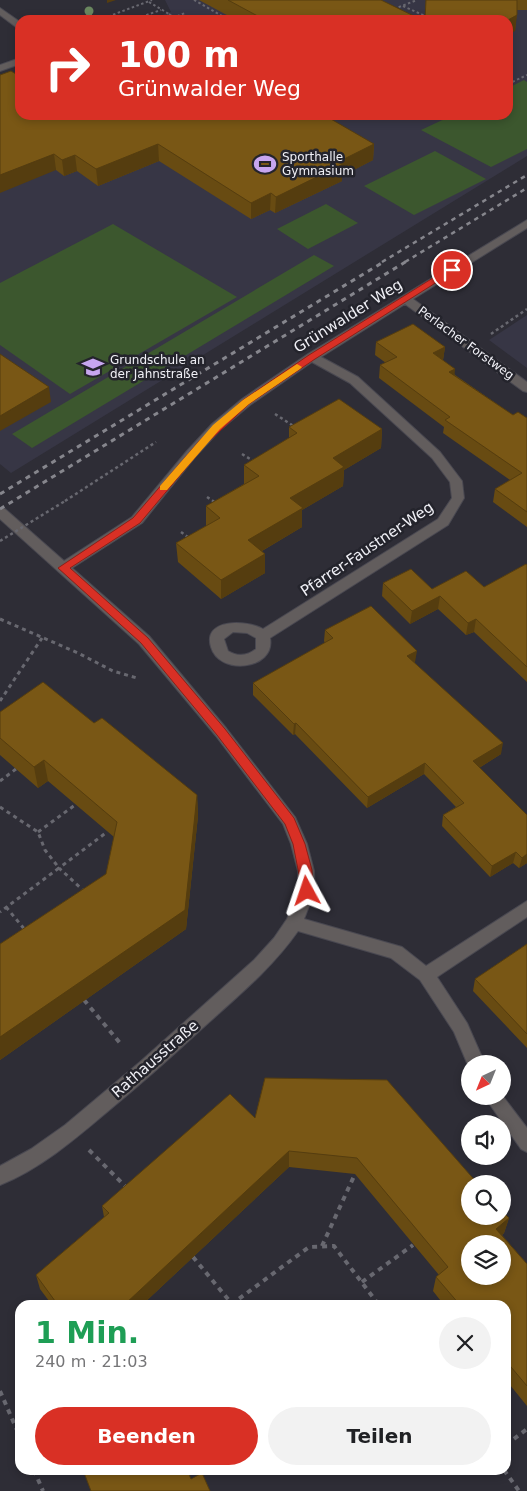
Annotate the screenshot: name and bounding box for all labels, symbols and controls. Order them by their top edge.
icon: right [35,35,100,100]
text: 100 m [118,35,240,75]
text: Grünwalder Weg [118,76,301,101]
place label: Sporthalle Gymnasium [282,150,354,178]
sports icon: Sporthalle Gymnasium [252,151,278,177]
pin [431,249,473,291]
icon: arrive [438,256,466,284]
street label: Grünwalder Weg [290,275,406,357]
street label: Perlacher Forstweg [415,304,517,382]
place label: Grundschule an der Jahnstraße [110,353,205,381]
school or university icon: Grundschule an der Jahnstraße [80,354,106,380]
street label: Pfarrer-Faustner-Weg [297,498,437,600]
position arrow [280,864,332,916]
street label: Rathausstraße [108,1016,202,1102]
north arrow [461,1055,511,1105]
map controls [461,1055,511,1285]
button: sound [461,1115,511,1165]
button: search [461,1175,511,1225]
button: layers [461,1235,511,1285]
text: 1 Min. [35,1315,139,1350]
button: close [439,1317,491,1369]
text: 240 m · 21:03 [35,1352,148,1371]
button: Beenden [35,1407,258,1465]
button: Teilen [268,1407,491,1465]

